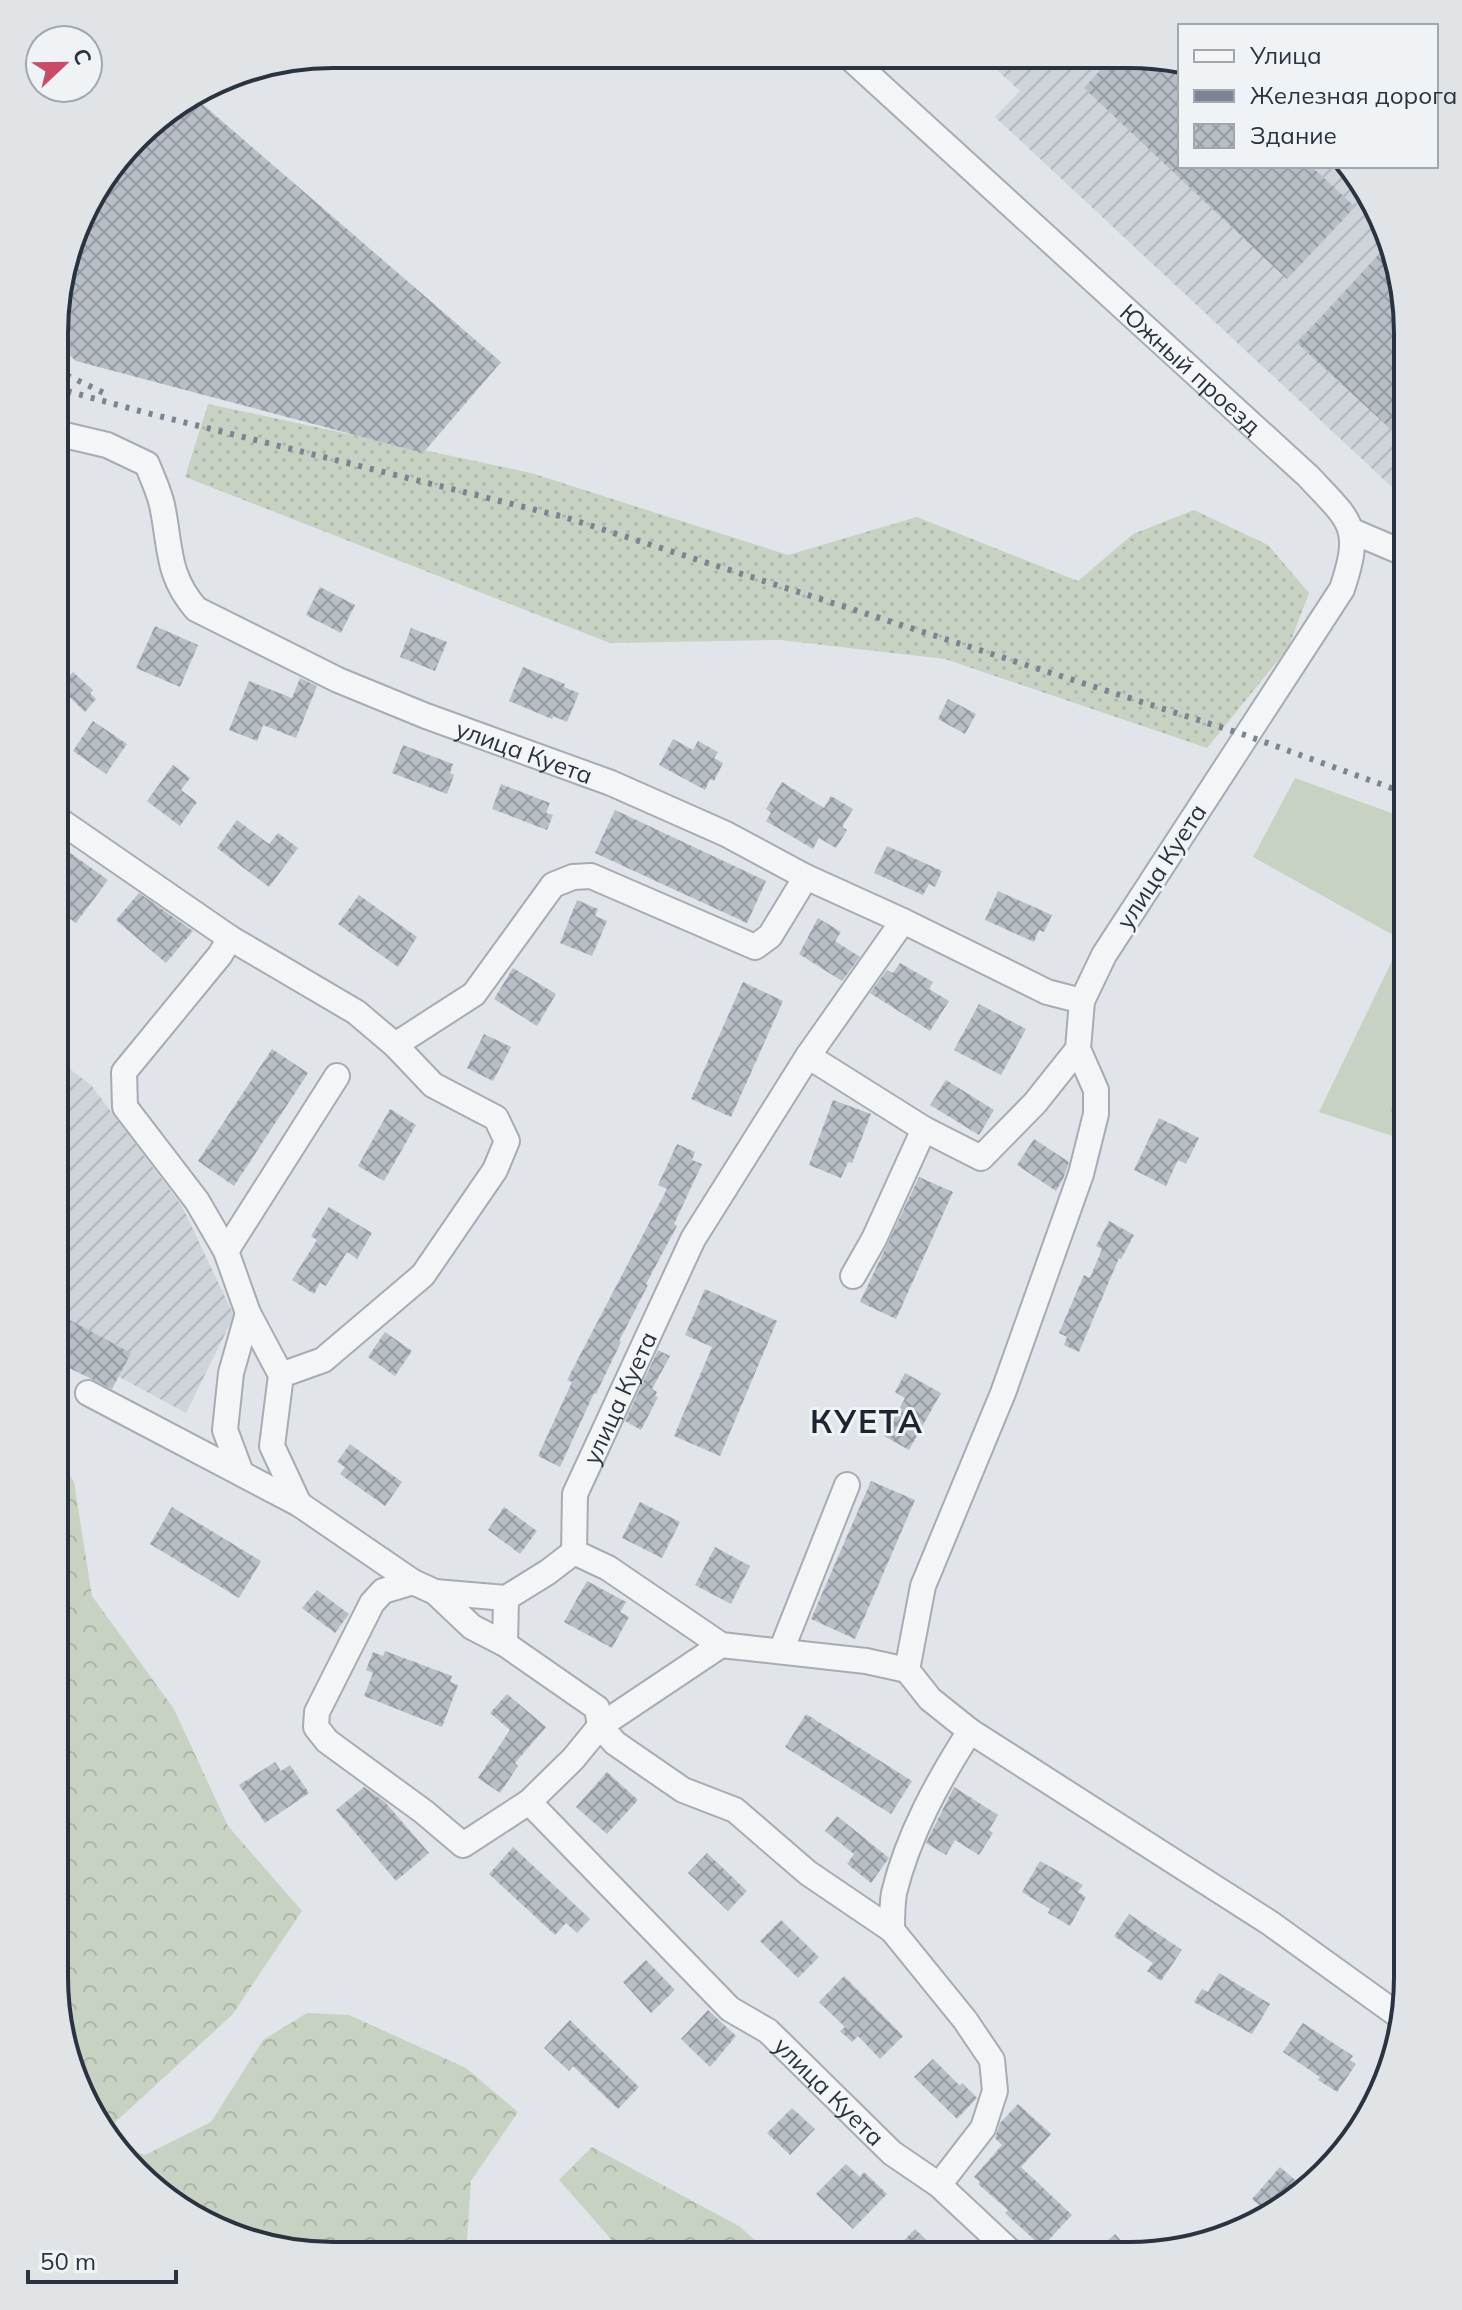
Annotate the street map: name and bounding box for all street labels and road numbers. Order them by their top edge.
street label: Южный проезд [1114,297,1267,441]
street label: улица Куета [452,713,597,790]
street label: улица Куета [1109,798,1213,934]
street label: улица Куета [576,1327,663,1469]
street label: улица Куета [768,2030,891,2152]

